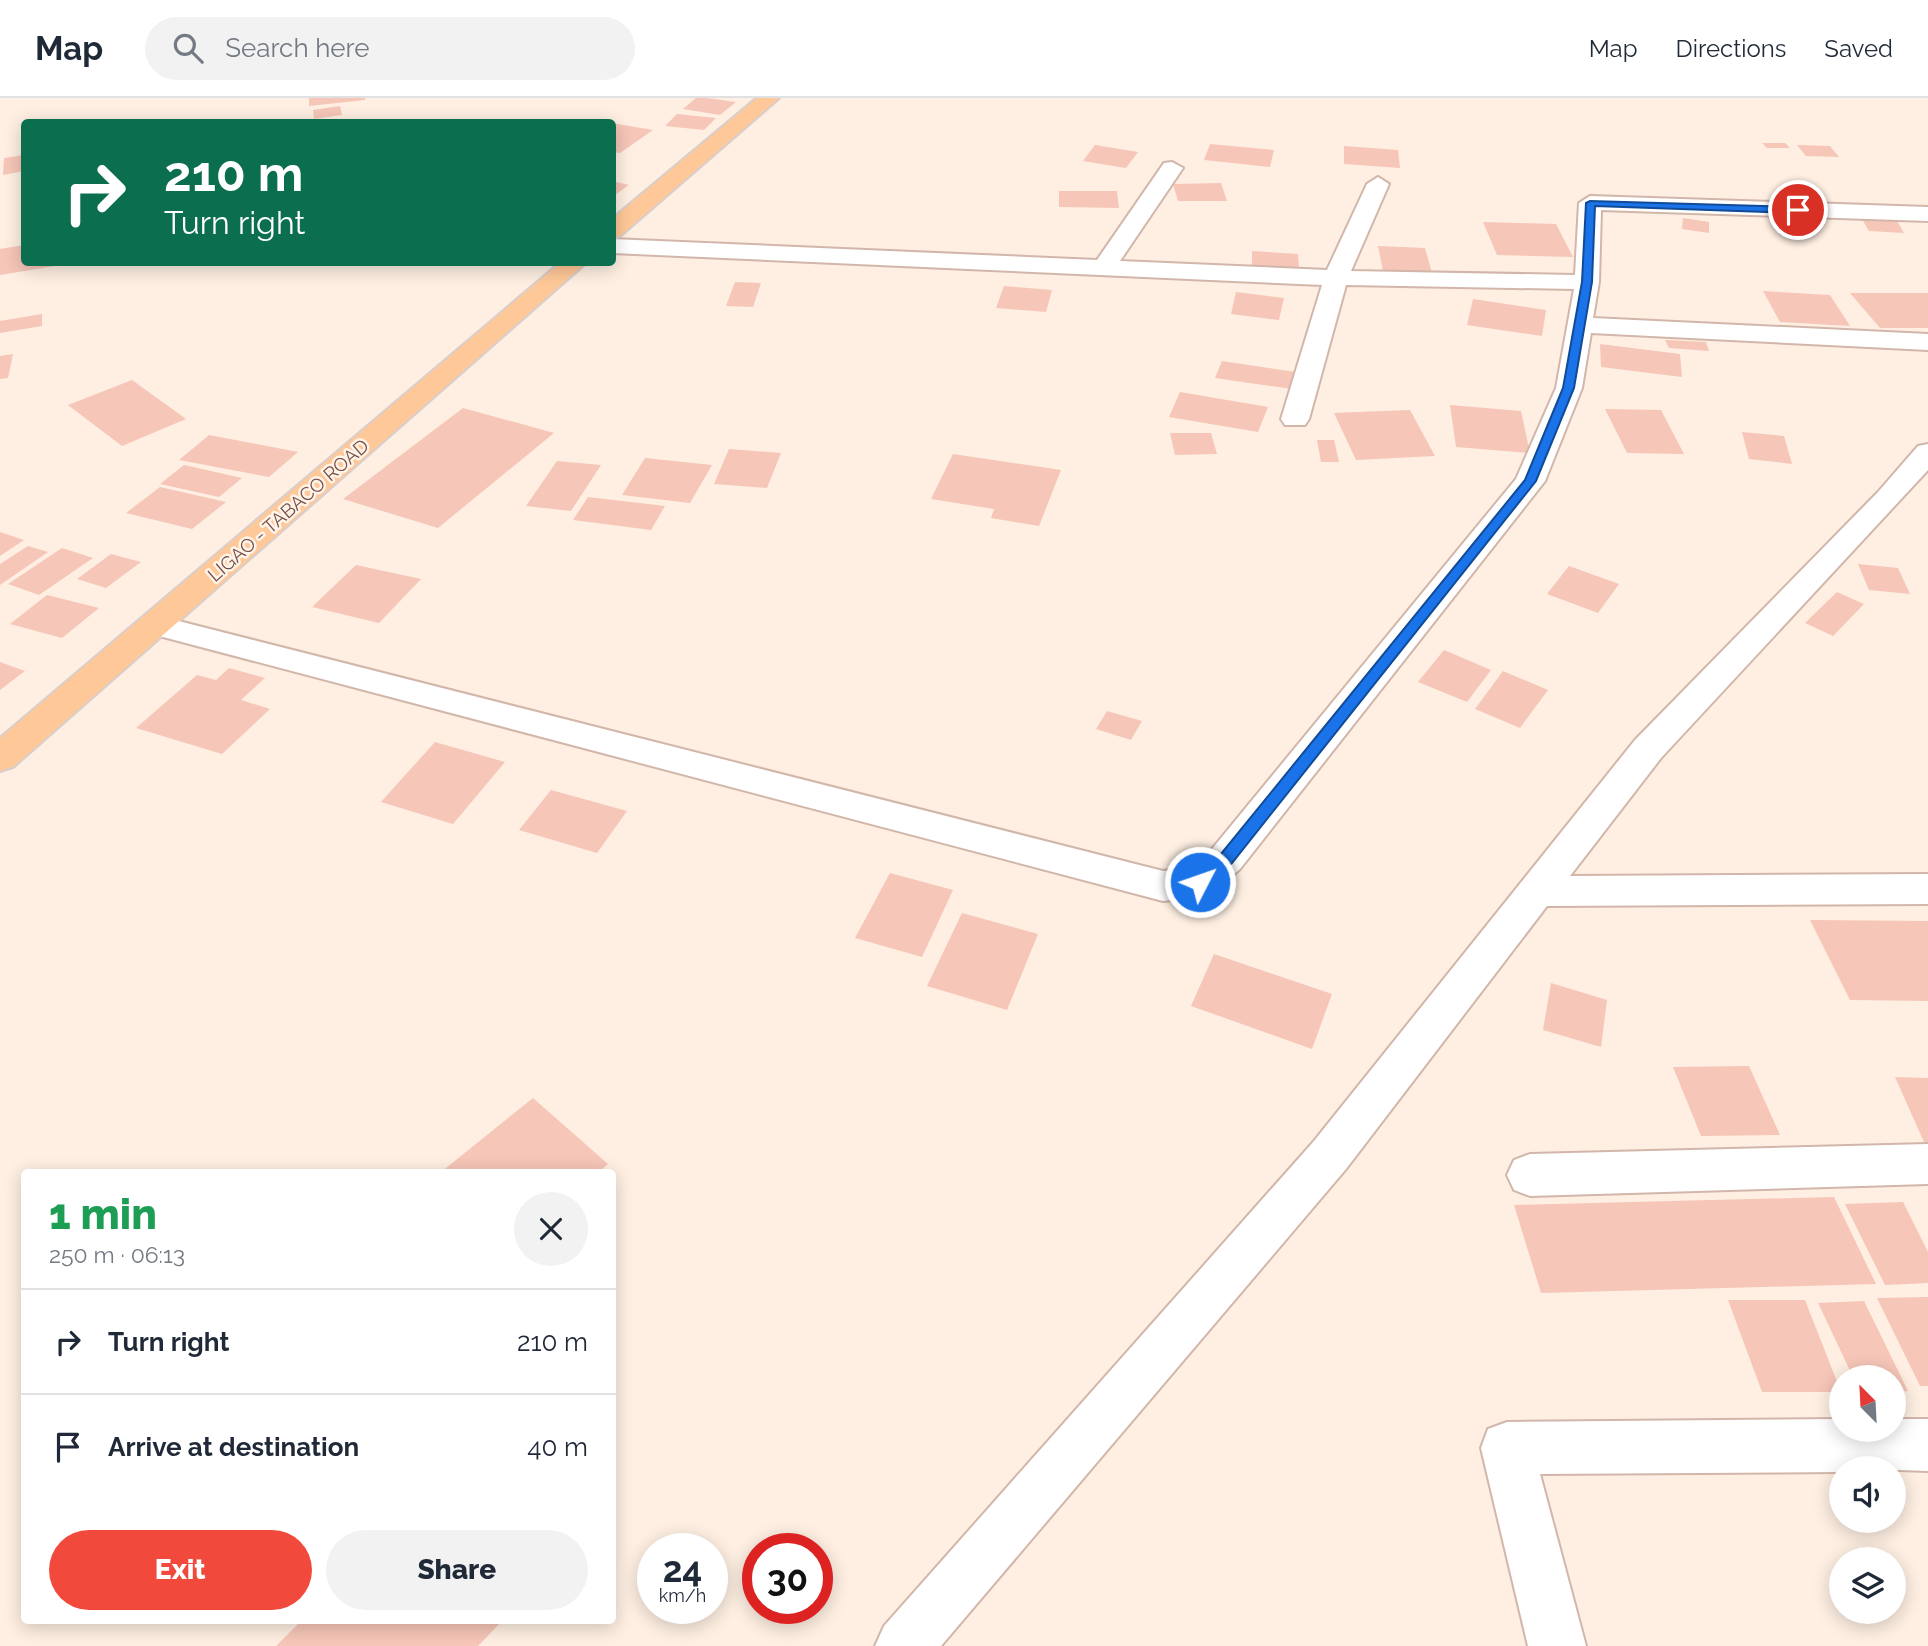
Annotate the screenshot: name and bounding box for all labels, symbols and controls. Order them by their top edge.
search box [145,17,635,80]
text: Map [35,29,103,68]
icon: search [169,29,207,67]
text: Search here [225,33,370,63]
text: Map [1589,34,1638,63]
text: Directions [1676,34,1786,63]
text: Saved [1824,34,1893,63]
text: 210 m [164,145,303,202]
icon: right [49,147,140,238]
pin [1768,180,1828,240]
icon: arrive [1779,191,1817,229]
text: Turn right [164,204,305,241]
street label: LIGAO - TABACO ROAD [203,434,373,586]
position arrow [1163,845,1237,919]
text: 1 min [49,1190,157,1239]
button: close [514,1192,588,1266]
text: 250 m · 06:13 [49,1241,185,1268]
icon: right [49,1323,87,1361]
text: Turn right [108,1327,229,1357]
text: 210 m [517,1327,588,1357]
north arrow [1829,1365,1906,1442]
map controls [1829,1365,1906,1624]
icon: arrive [49,1428,87,1466]
text: Arrive at destination [108,1432,359,1462]
text: 40 m [527,1432,588,1462]
button: sound [1829,1456,1906,1533]
button: Exit [49,1530,312,1610]
button: Share [326,1530,588,1610]
speed limit sign: 30 [742,1533,833,1624]
button: layers [1829,1547,1906,1624]
text: 24 [663,1549,702,1590]
text: km/h [659,1585,706,1606]

